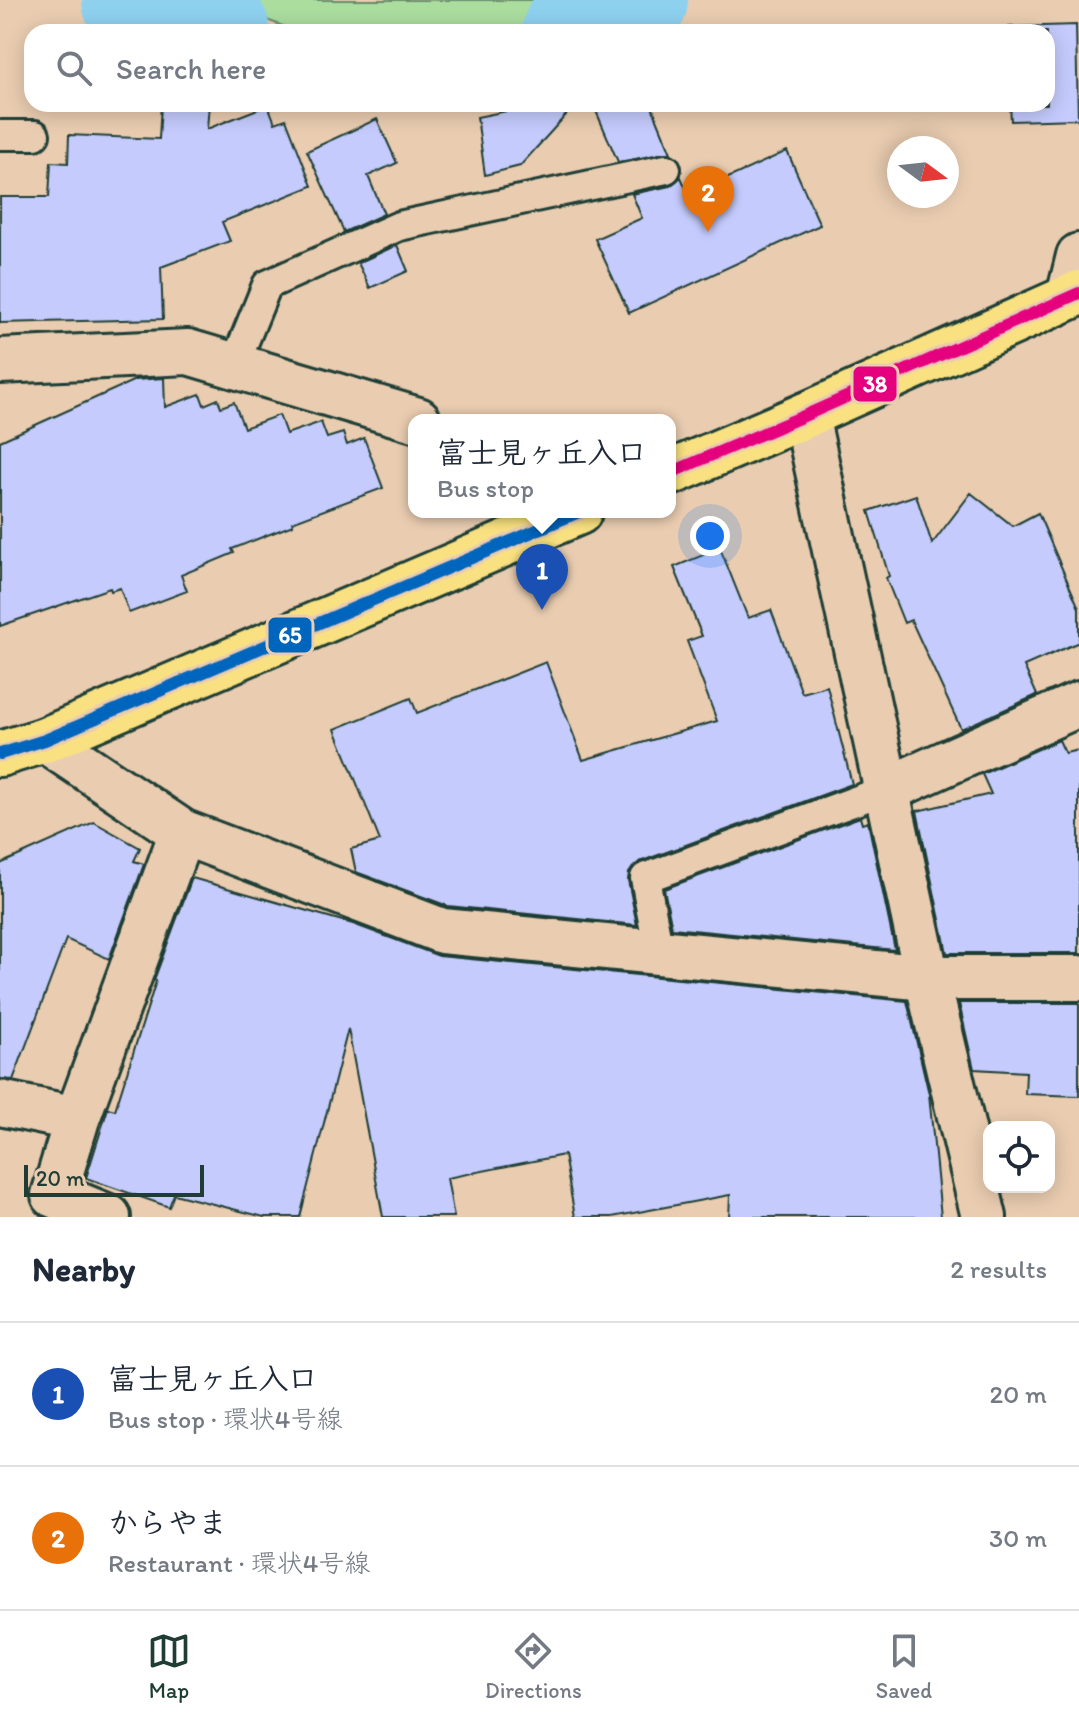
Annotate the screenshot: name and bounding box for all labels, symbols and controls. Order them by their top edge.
search box [24,24,1055,112]
icon: search [52,46,96,90]
text: Search here [116,50,266,87]
north arrow [887,136,959,208]
pin: 2 [682,166,734,232]
line badge: 38 [852,365,898,403]
text: 38 [863,371,887,398]
popup [408,414,676,518]
text: 富士見ヶ丘入口 [437,434,647,471]
text: Bus stop [437,472,534,504]
your location [690,516,730,556]
pin: 1 [516,544,568,610]
line badge: 65 [267,616,313,654]
text: 65 [278,622,302,649]
map controls [983,1121,1055,1193]
button: locate [983,1121,1055,1193]
scale bar [24,1161,204,1197]
text: 20 m [36,1165,85,1192]
text: Nearby [32,1249,135,1290]
text: 2 results [950,1253,1047,1285]
text: 富士見ヶ丘入口 [108,1360,318,1397]
text: 1 [52,1378,64,1410]
text: 20 m [990,1378,1047,1410]
text: Bus stop · 環状4号線 [108,1403,342,1435]
text: からやま [108,1504,228,1541]
text: 2 [51,1522,65,1554]
text: 30 m [989,1522,1047,1554]
text: Restaurant · 環状4号線 [108,1547,370,1579]
tab: Map [147,1629,191,1704]
tab: Directions [485,1629,582,1704]
tab: Saved [876,1629,932,1704]

